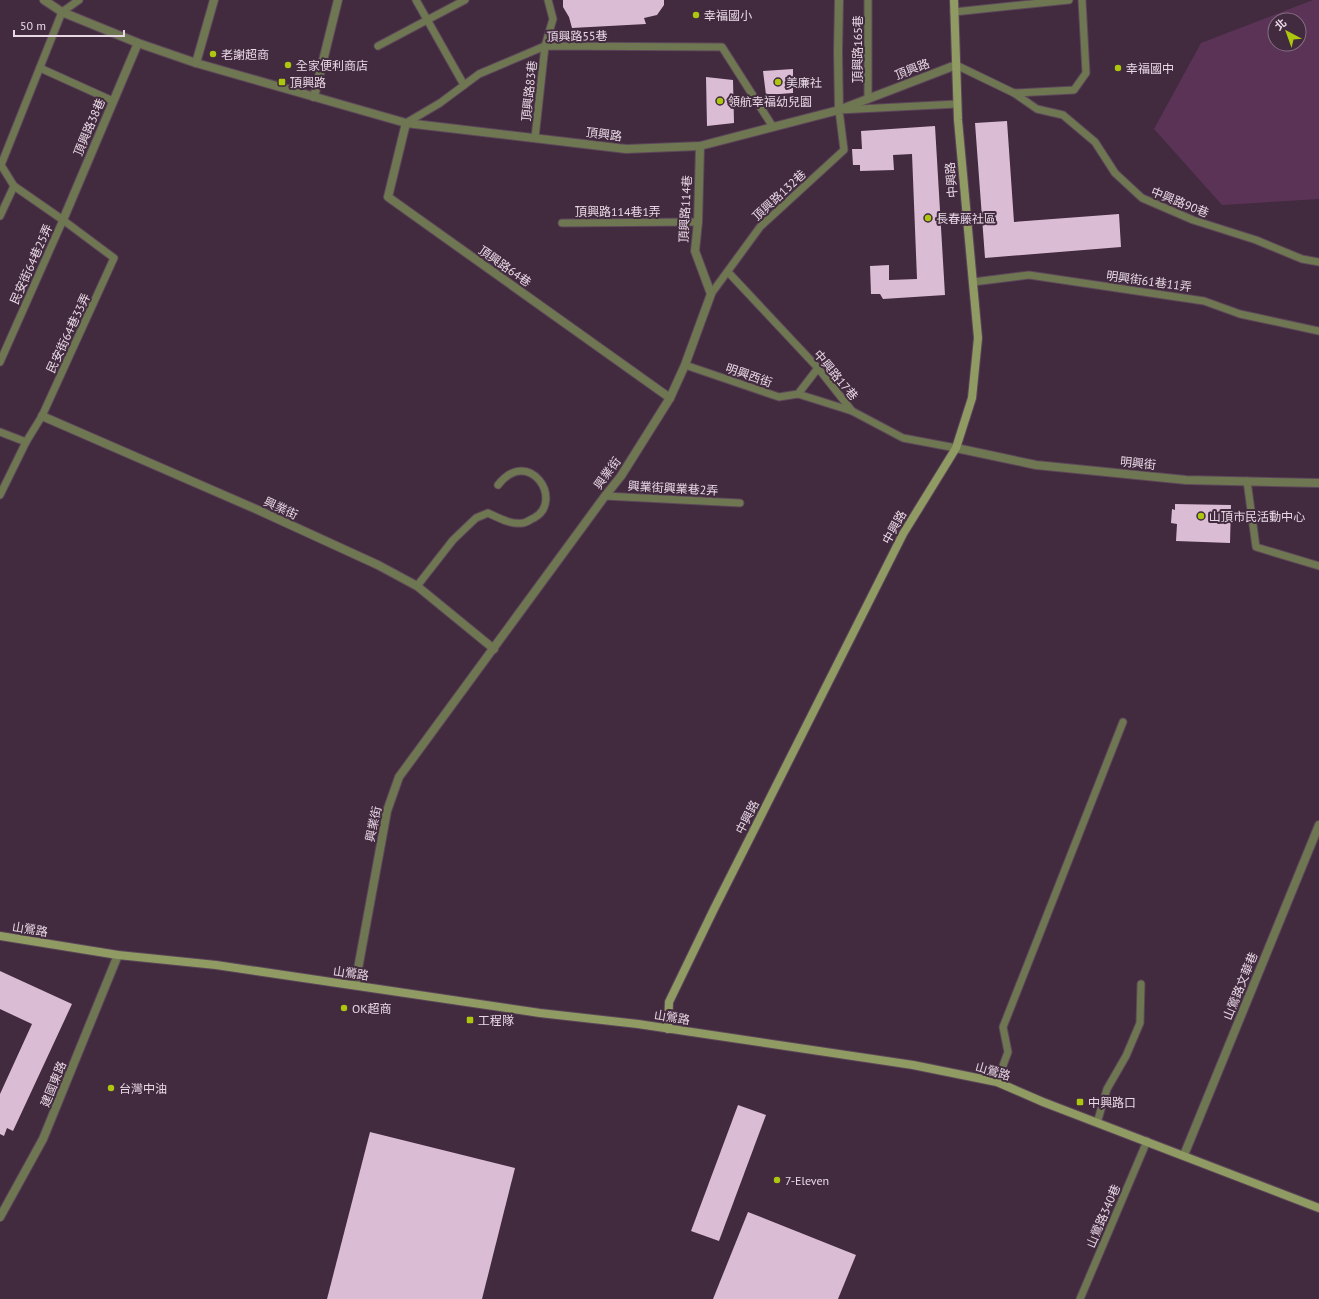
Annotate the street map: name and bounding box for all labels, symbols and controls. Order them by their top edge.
place label: 幸福國小 [704,8,752,23]
marker: 幸福國小 [691,10,701,20]
scale bar [14,12,124,38]
north arrow [1267,12,1307,52]
street label: 頂興路165巷 [850,15,865,83]
text: 北 [1272,16,1289,33]
text: 50 m [20,18,46,33]
street label: 頂興路55巷 [546,28,608,44]
place label: 老謝超商 [221,47,269,62]
marker: 老謝超商 [208,49,218,59]
street label: 頂興路 [893,56,931,82]
place label: 全家便利商店 [296,58,368,73]
marker: 全家便利商店 [283,60,293,70]
street label: 頂興路83巷 [518,60,540,122]
place label: 幸福國中 [1126,61,1174,76]
marker: 幸福國中 [1113,63,1123,73]
place label: 頂興路 [290,75,326,90]
place label: 美廉社 [786,75,822,90]
marker: 頂興路 [277,77,287,87]
marker: 美廉社 [773,77,783,87]
place label: 領航幸福幼兒園 [728,94,812,109]
street label: 頂興路38巷 [70,96,108,158]
marker: 領航幸福幼兒園 [715,96,725,106]
street label: 頂興路 [585,124,623,144]
street label: 中興路 [942,161,960,199]
street label: 頂興路132巷 [749,166,809,224]
street label: 頂興路114巷 [676,175,694,243]
street label: 中興路90巷 [1149,184,1211,220]
street label: 頂興路114巷1弄 [575,204,661,219]
place label: 長春藤社區 [936,211,996,226]
marker: 長春藤社區 [923,213,933,223]
street label: 民安街64巷25弄 [7,222,55,306]
street label: 頂興路64巷 [476,242,534,290]
street label: 明興街61巷11弄 [1105,268,1193,294]
street label: 民安街64巷33弄 [43,291,93,375]
street label: 中興路17巷 [811,347,861,403]
street label: 明興西街 [724,360,774,390]
street label: 興業街 [590,454,624,492]
street label: 明興街 [1119,454,1157,472]
street label: 興業街興業巷2弄 [627,478,719,498]
street label: 興業街 [262,494,300,522]
street label: 中興路 [879,508,909,546]
place label: 山頂市民活動中心 [1209,509,1305,524]
marker: 山頂市民活動中心 [1196,511,1206,521]
street label: 中興路 [732,798,762,836]
street label: 興業街 [362,805,384,843]
street label: 山鶯路 [11,919,49,939]
street label: 山鶯路文華巷 [1220,950,1260,1022]
street label: 山鶯路 [332,963,370,983]
place label: OK超商 [352,1001,392,1016]
marker: OK超商 [339,1003,349,1013]
street label: 山鶯路 [653,1007,691,1027]
place label: 工程隊 [478,1013,514,1028]
marker: 工程隊 [465,1015,475,1025]
street label: 建國東路 [37,1059,69,1109]
street label: 山鶯路 [974,1059,1012,1083]
place label: 台灣中油 [119,1081,167,1096]
marker: 台灣中油 [106,1083,116,1093]
place label: 中興路口 [1088,1095,1136,1110]
marker: 中興路口 [1075,1097,1085,1107]
place label: 7-Eleven [785,1173,829,1188]
marker: 7-Eleven [772,1175,782,1185]
street label: 山鶯路340巷 [1083,1182,1123,1250]

